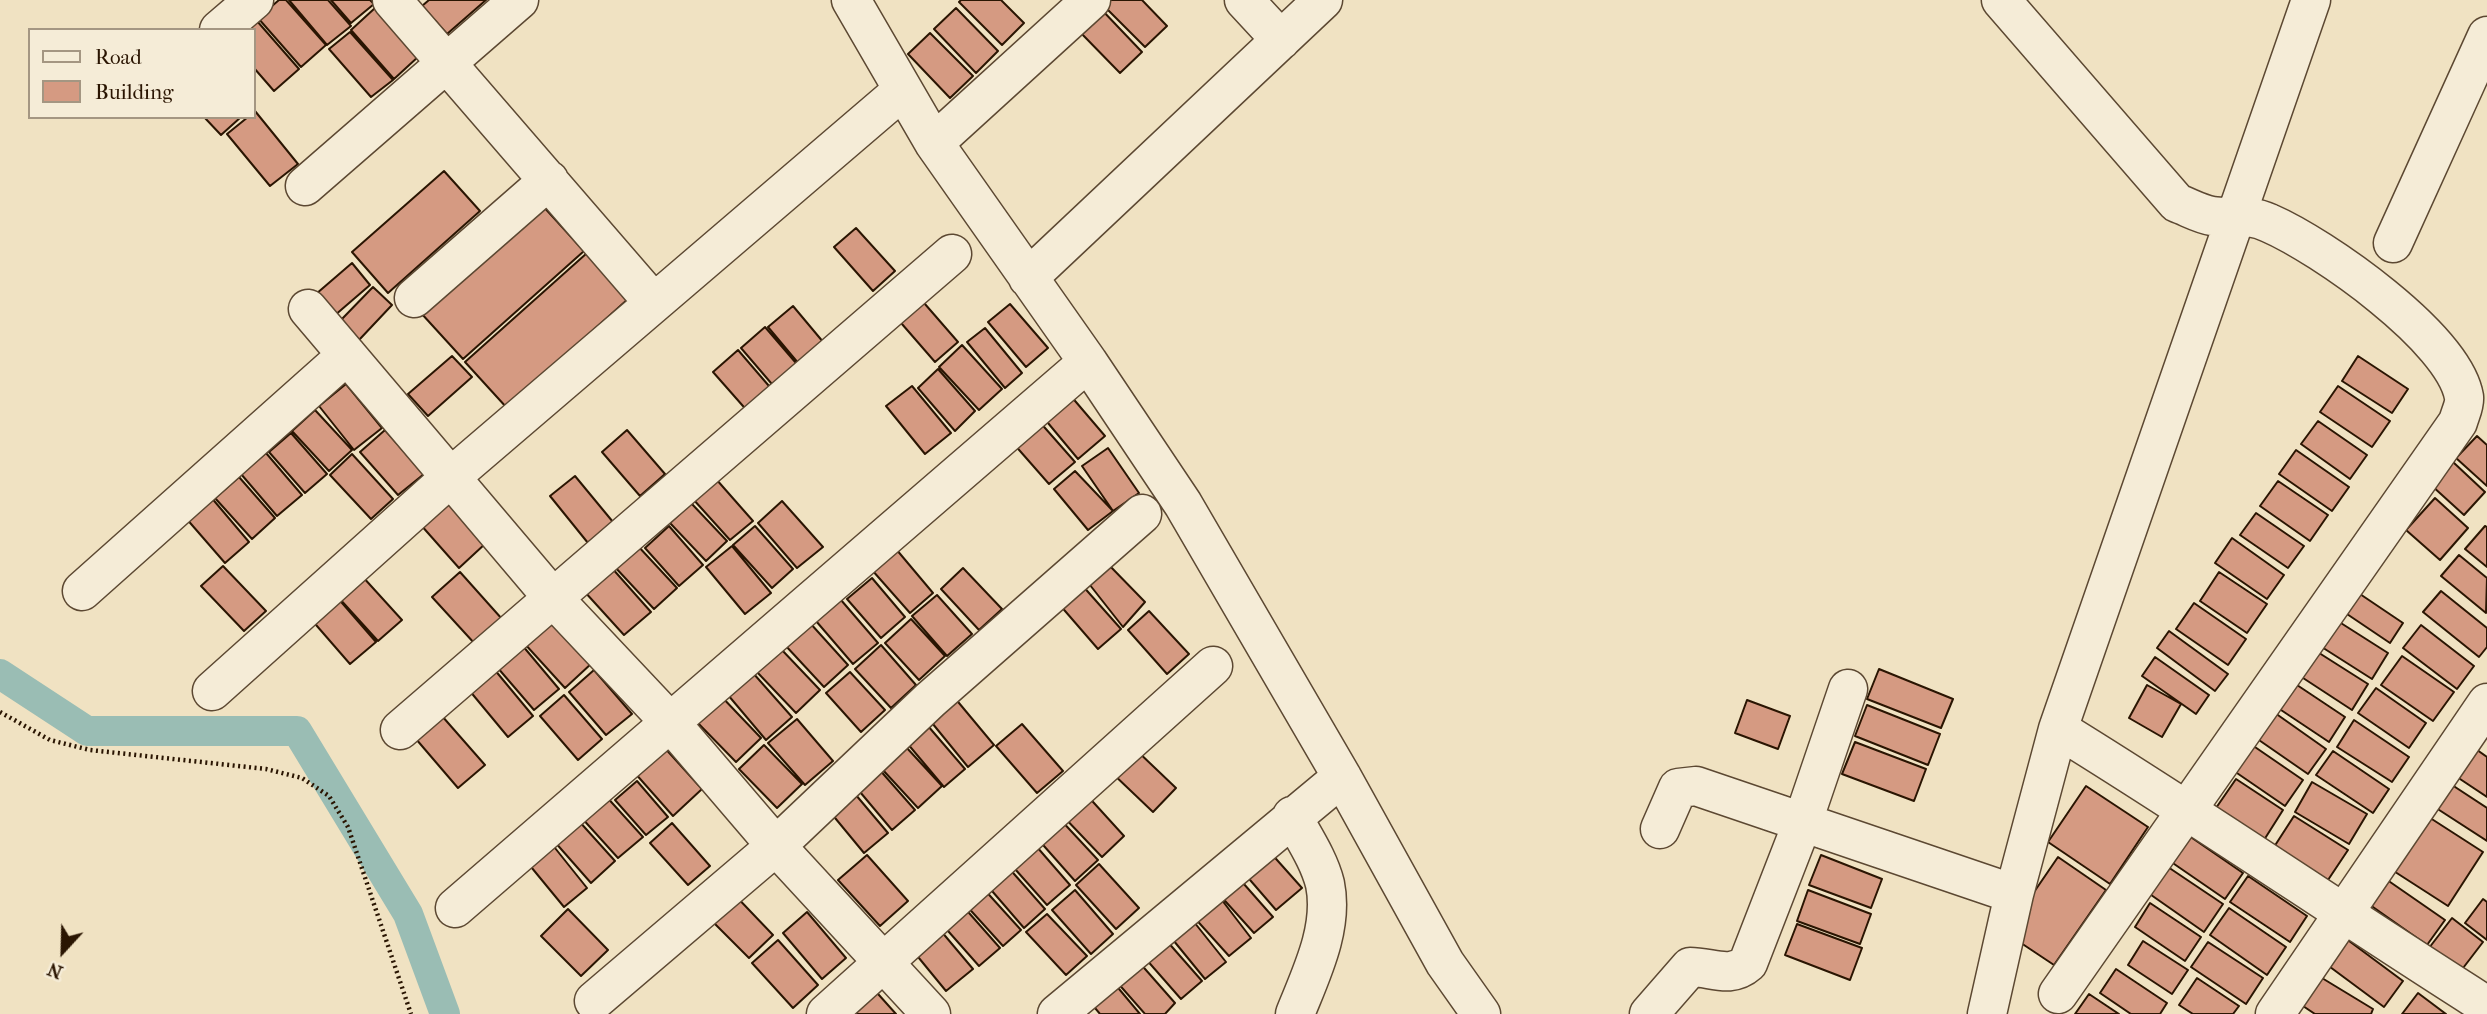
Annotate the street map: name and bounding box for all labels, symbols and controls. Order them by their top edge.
legend [28,28,256,119]
text: Road [95,45,142,69]
text: Building [95,80,173,104]
north arrow [28,916,98,986]
text: N [44,958,66,983]

